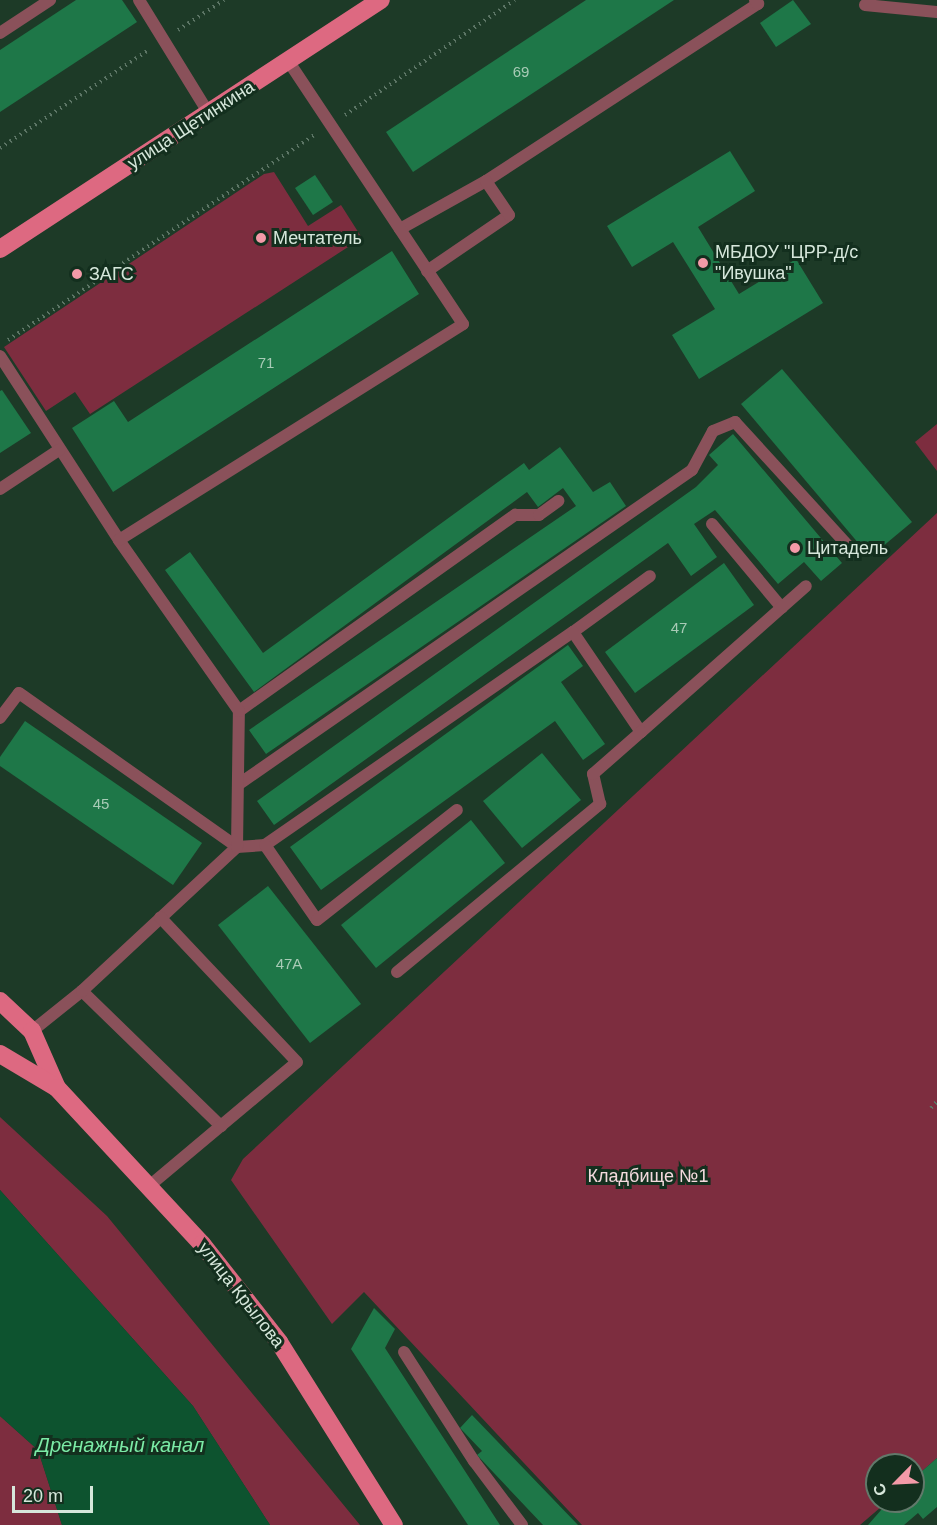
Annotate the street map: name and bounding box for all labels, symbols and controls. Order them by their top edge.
house number: 69 [513,63,529,81]
street label: улица Щетинкина [124,76,258,174]
place label: Мечтатель [273,227,362,249]
marker: Мечтатель [254,231,268,245]
place label: МБДОУ "ЦРР-д/с "Ивушка" [715,242,858,284]
marker: МБДОУ "ЦРР-д/с "Ивушка" [696,256,710,270]
place label: ЗАГС [89,263,134,285]
marker: ЗАГС [70,267,84,281]
house number: 71 [258,354,274,372]
place label: Цитадель [807,537,888,559]
marker: Цитадель [788,541,802,555]
house number: 47 [671,619,687,637]
house number: 45 [93,795,109,813]
house number: 47А [276,955,302,973]
park label: Кладбище №1 [588,1165,708,1187]
street label: улица Крылова [193,1238,289,1352]
water label: Дренажный канал [36,1433,204,1457]
north arrow [865,1453,925,1513]
scale bar [15,1474,96,1512]
text: С [870,1481,890,1498]
text: 20 m [23,1486,63,1506]

